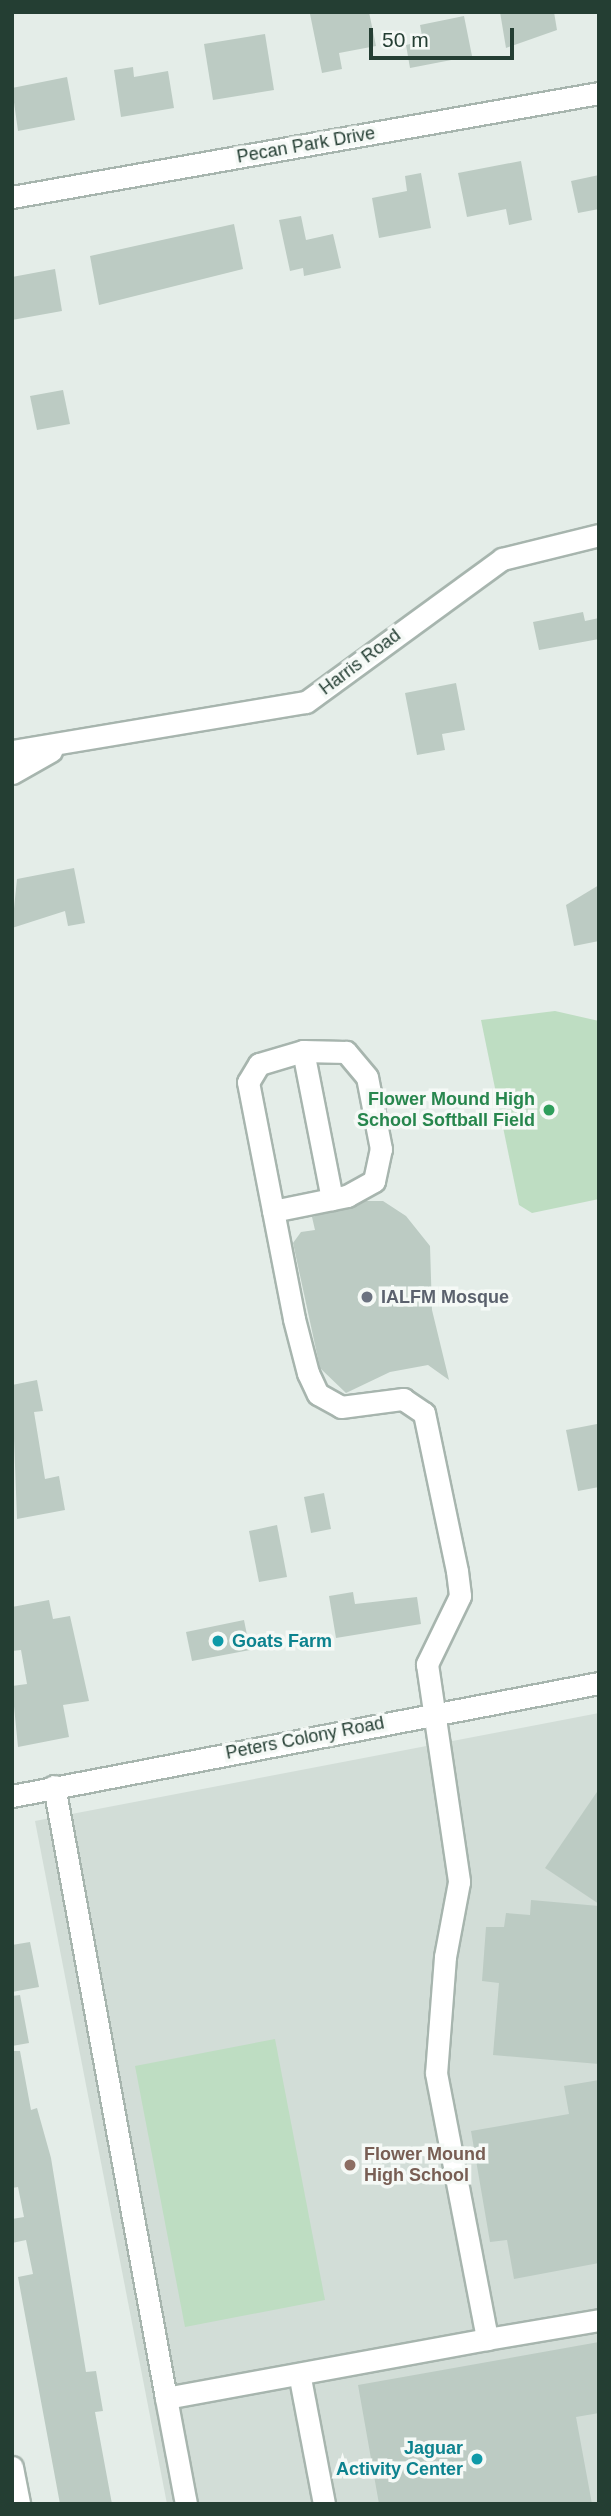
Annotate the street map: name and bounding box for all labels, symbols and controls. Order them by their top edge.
scale bar [373,14,518,58]
text: 50 m [382,28,429,51]
street label: Pecan Park Drive [235,122,377,168]
street label: Harris Road [315,624,405,700]
place label: Flower Mound High School Softball Field [357,1089,535,1132]
marker: Flower Mound High School Softball Field [541,1102,557,1118]
place label: IALFM Mosque [381,1286,509,1308]
marker: IALFM Mosque [359,1289,375,1305]
place label: Goats Farm [232,1630,332,1652]
marker: Goats Farm [210,1633,226,1649]
street label: Peters Colony Road [224,1712,386,1764]
place label: Flower Mound High School [364,2144,486,2186]
marker: Flower Mound High School [342,2157,358,2173]
place label: Jaguar Activity Center [336,2438,463,2480]
marker: Jaguar Activity Center [469,2451,485,2467]

